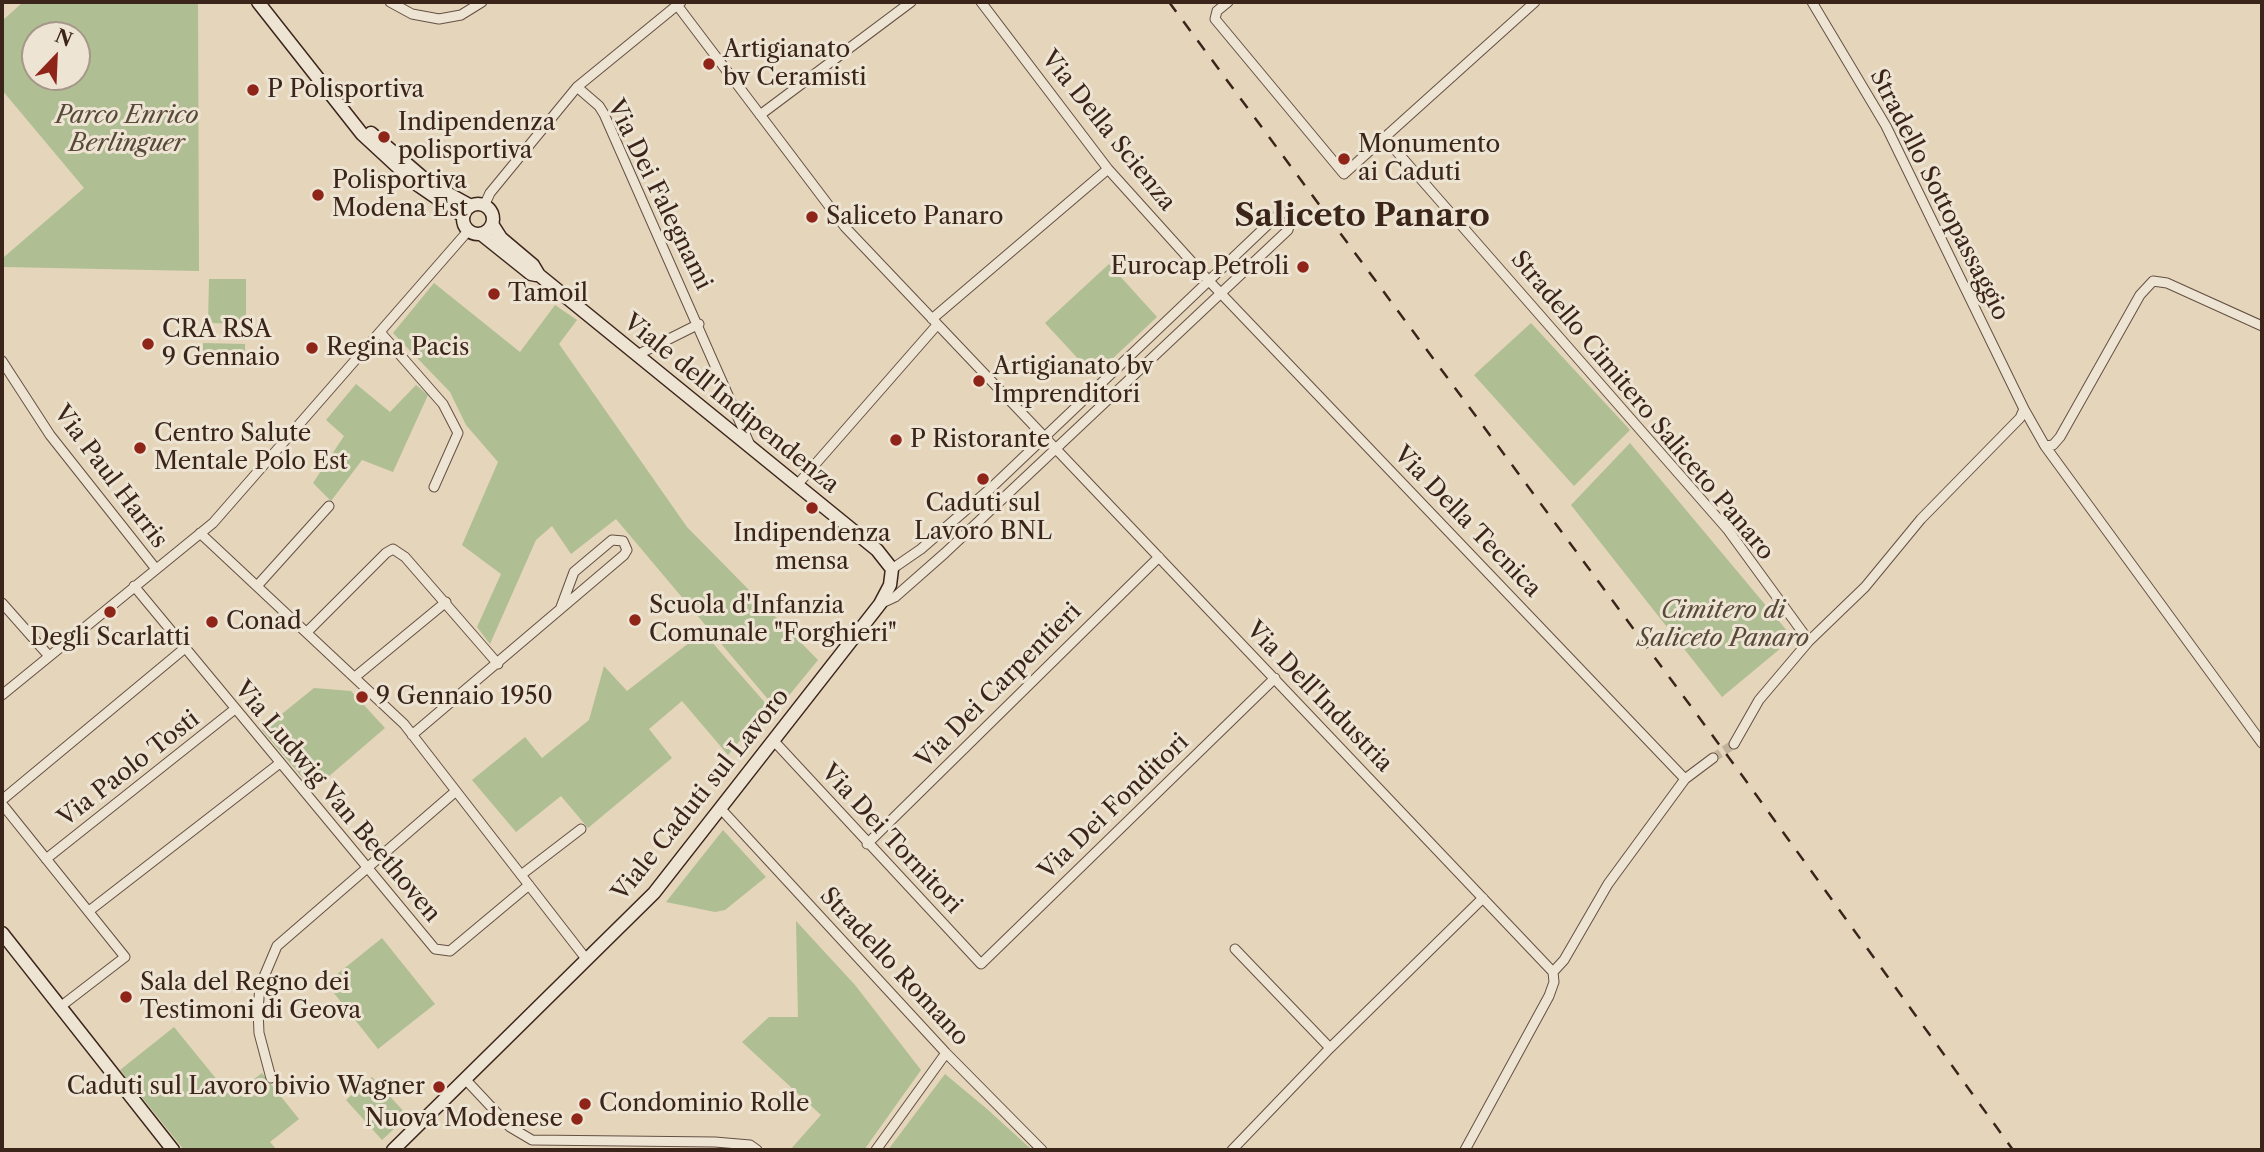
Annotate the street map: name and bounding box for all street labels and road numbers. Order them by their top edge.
street label: Via Della Scienza [1035,45,1181,217]
street label: Stradello Sottopassaggio [1863,65,2015,325]
street label: Via Dei Falegnami [600,95,718,295]
street label: Stradello Cimitero Saliceto Panaro [1504,246,1780,566]
street label: Viale dell'Indipendenza [617,308,845,500]
street label: Via Paul Harris [47,400,173,554]
street label: Via Della Tecnica [1387,440,1547,604]
street label: Via Dei Carpentieri [911,598,1087,774]
street label: Via Dell'Industria [1240,616,1398,778]
street label: Via Ludwig Van Beethoven [228,676,446,928]
street label: Viale Caduti sul Lavoro [606,683,796,907]
street label: Via Paolo Tosti [53,705,205,833]
street label: Via Dei Fonditori [1033,728,1195,886]
street label: Via Dei Tornitori [814,758,968,920]
street label: Stradello Romano [813,882,975,1052]

